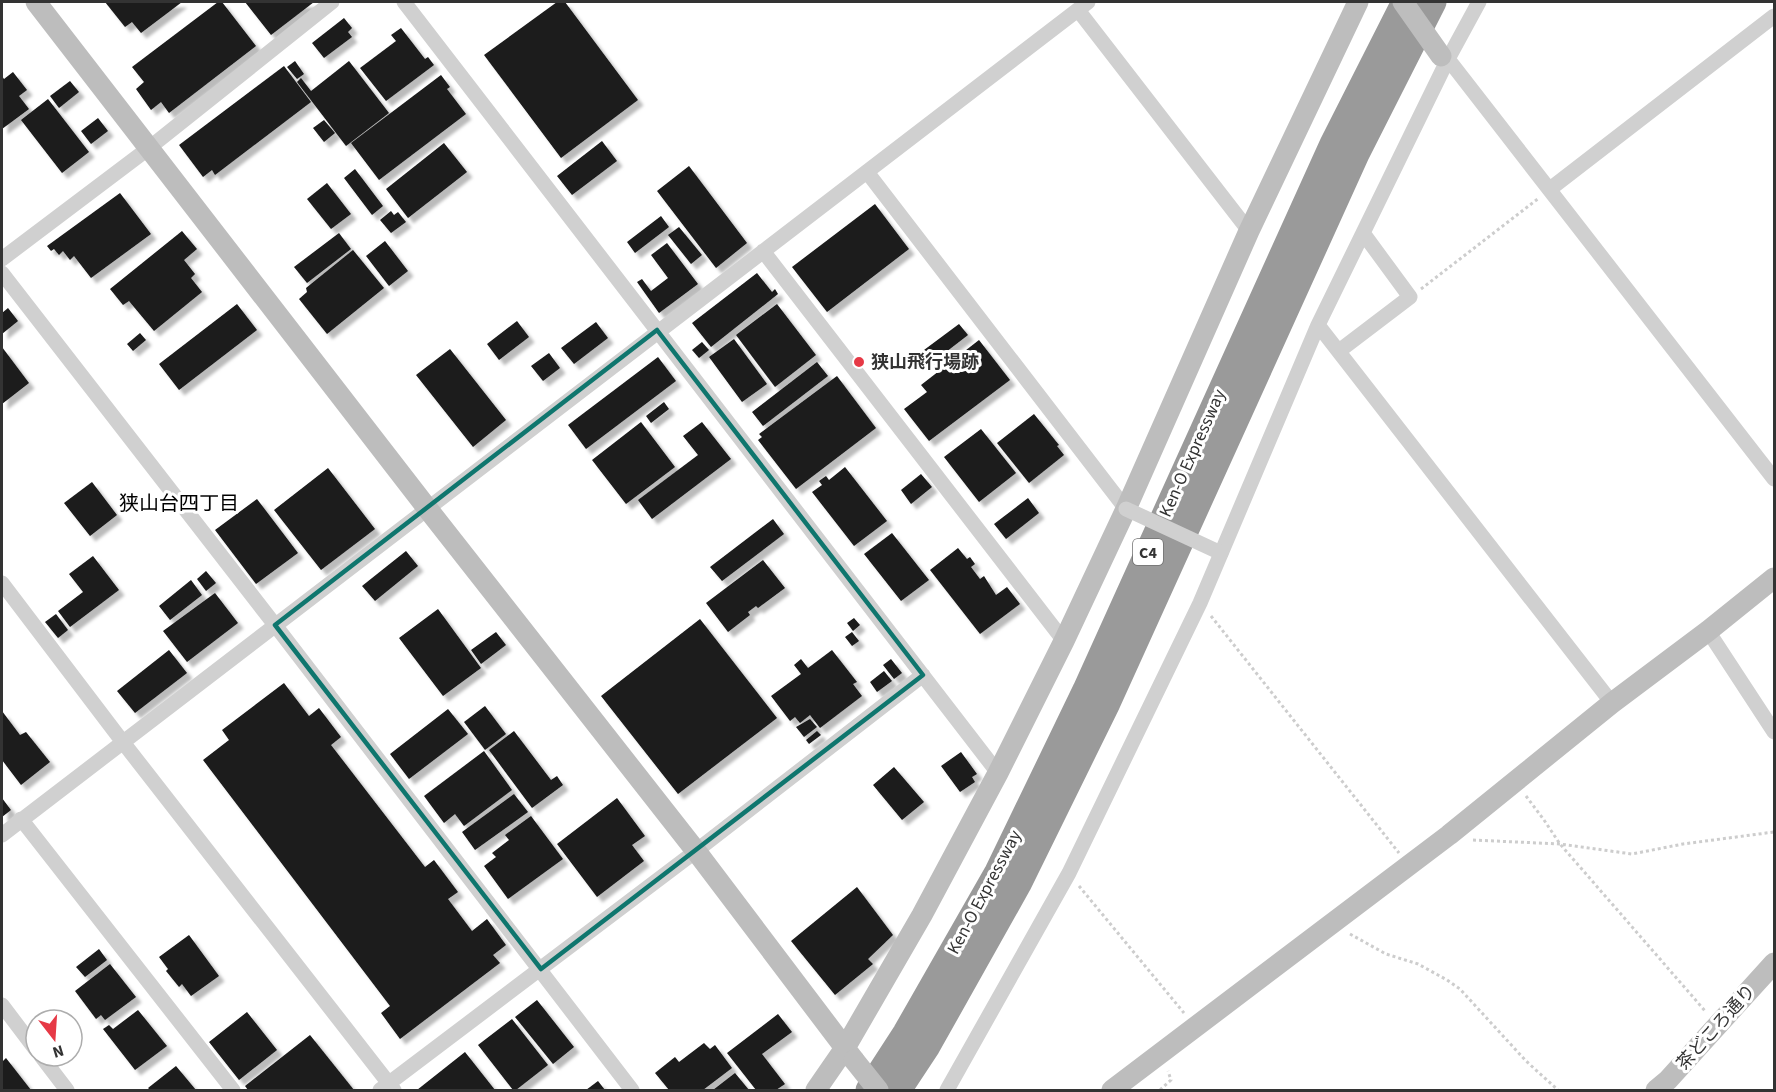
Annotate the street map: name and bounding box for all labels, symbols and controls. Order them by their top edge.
place label: 狭山飛行場跡 [871,350,979,375]
marker: 狭山飛行場跡 [852,355,866,369]
street label: Ken-O Expressway [1153,385,1232,521]
district label: 狭山台四丁目 [119,490,239,518]
road number: C4 [1133,539,1163,565]
street label: Ken-O Expressway [941,825,1028,959]
street label: 茶どころ通り [1671,979,1762,1076]
north arrow [24,1008,84,1068]
text: N [50,1039,66,1063]

